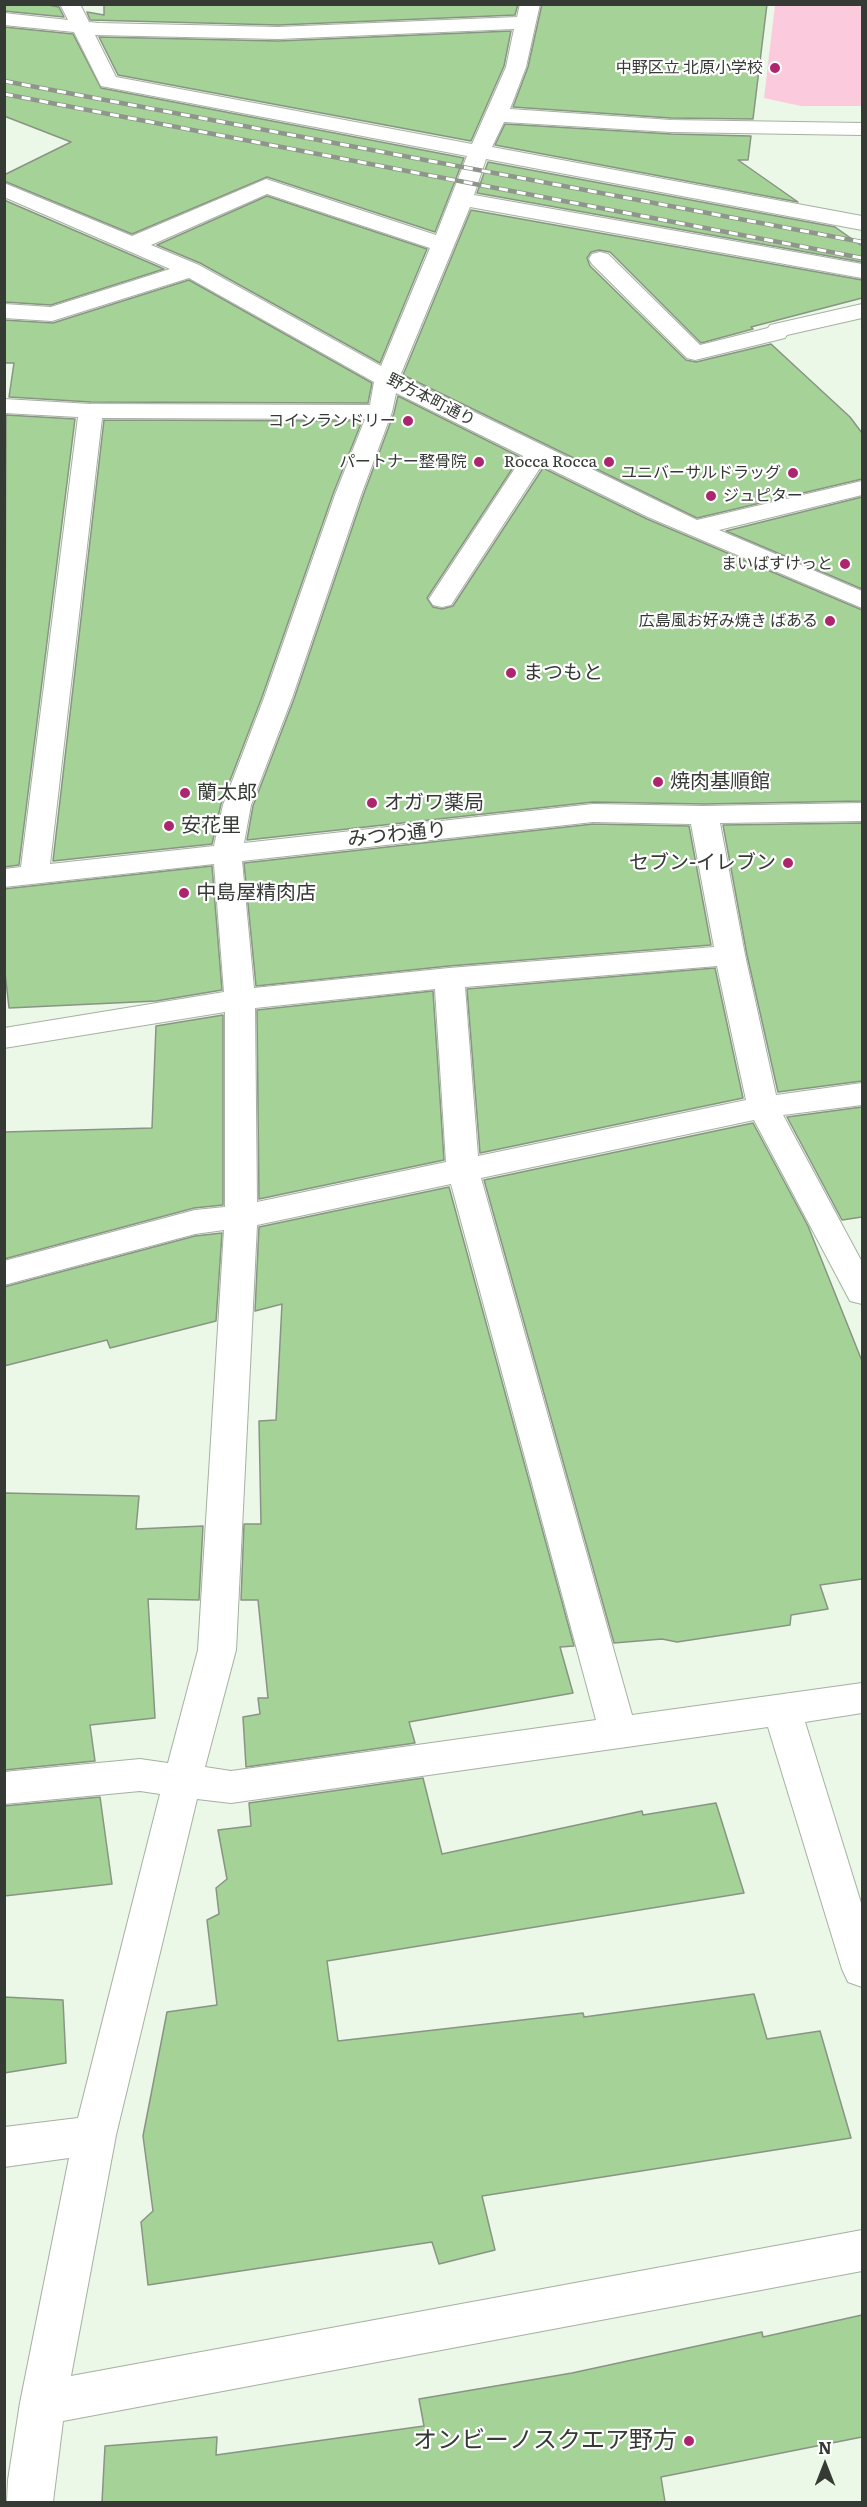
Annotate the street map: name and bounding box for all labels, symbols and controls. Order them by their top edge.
place label: 中野区立 北原小学校 [616,58,763,78]
marker: 中野区立 北原小学校 [768,61,782,75]
street label: 野方本町通り [384,370,478,430]
place label: コインランドリー [268,411,396,431]
marker: コインランドリー [401,414,415,428]
place label: パートナー整骨院 [339,452,467,472]
place label: Rocca Rocca [504,452,597,472]
marker: パートナー整骨院 [472,455,486,469]
marker: Rocca Rocca [602,455,616,469]
place label: ユニバーサルドラッグ [621,463,781,483]
marker: ユニバーサルドラッグ [786,466,800,480]
place label: ジュピター [723,486,803,506]
marker: ジュピター [704,489,718,503]
place label: まいばすけっと [721,554,833,574]
marker: まいばすけっと [838,557,852,571]
place label: 広島風お好み焼き ばある [639,611,818,631]
marker: 広島風お好み焼き ばある [823,614,837,628]
place label: まつもと [523,661,603,685]
marker: まつもと [504,666,518,680]
place label: 焼肉基順館 [670,770,770,794]
marker: 焼肉基順館 [651,775,665,789]
place label: 蘭太郎 [197,781,257,805]
marker: 蘭太郎 [178,786,192,800]
place label: オガワ薬局 [384,791,484,815]
marker: オガワ薬局 [365,796,379,810]
place label: 安花里 [181,814,241,838]
street label: みつわ通り [346,818,448,852]
marker: 安花里 [162,819,176,833]
place label: セブン-イレブン [629,851,776,875]
marker: セブン-イレブン [781,856,795,870]
place label: 中島屋精肉店 [196,881,316,905]
marker: 中島屋精肉店 [177,886,191,900]
place label: オンビーノスクエア野方 [413,2427,677,2455]
marker: オンビーノスクエア野方 [682,2434,696,2448]
north arrow [795,2435,855,2495]
text: N [818,2435,832,2459]

